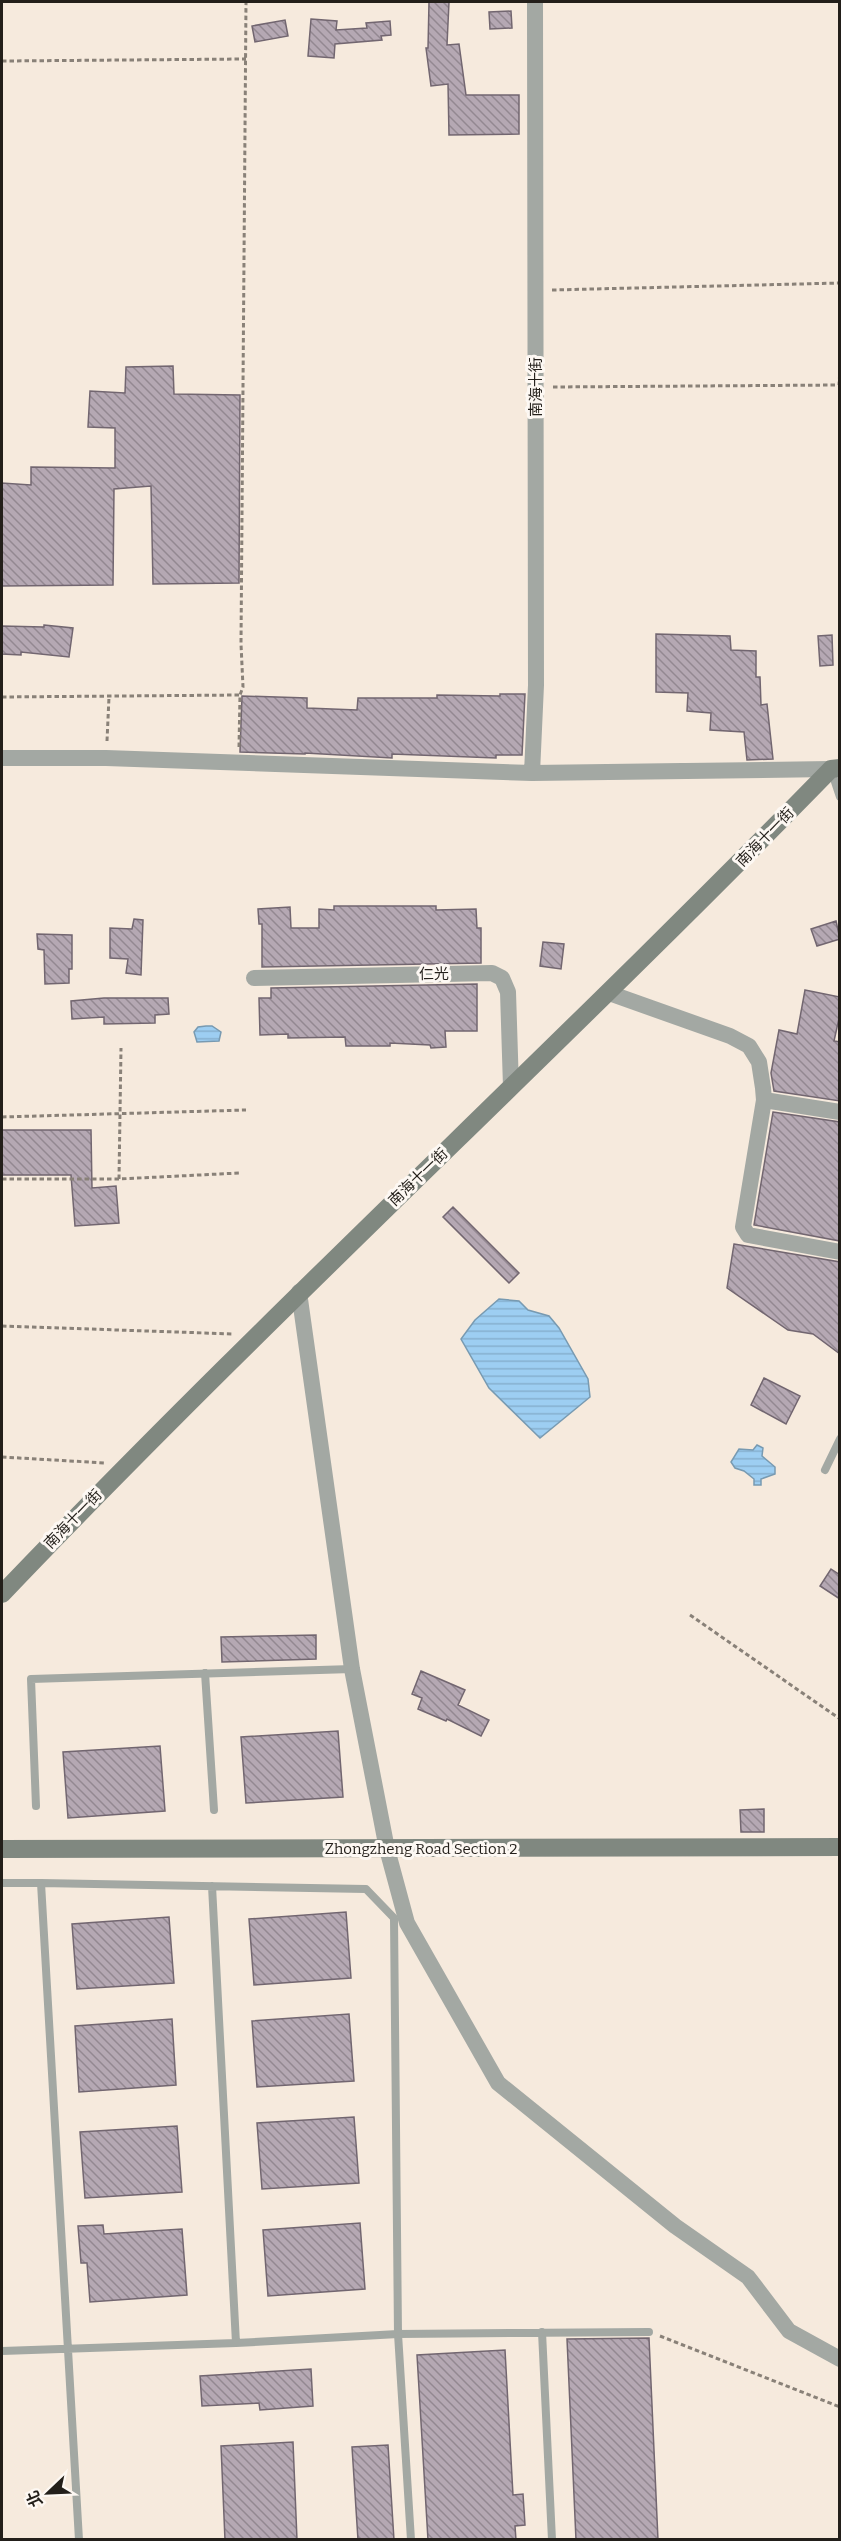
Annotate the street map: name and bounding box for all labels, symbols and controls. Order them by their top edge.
street label: 南海十街 [527,357,545,417]
street label: 南海十一街 [732,804,798,870]
street label: 仁光 [419,965,449,983]
street label: 南海十一街 [385,1144,451,1210]
street label: 南海十一街 [40,1486,106,1552]
street label: Zhongzheng Road Section 2 [325,1840,517,1858]
north arrow [18,2463,78,2523]
text: 北 [23,2488,47,2510]

